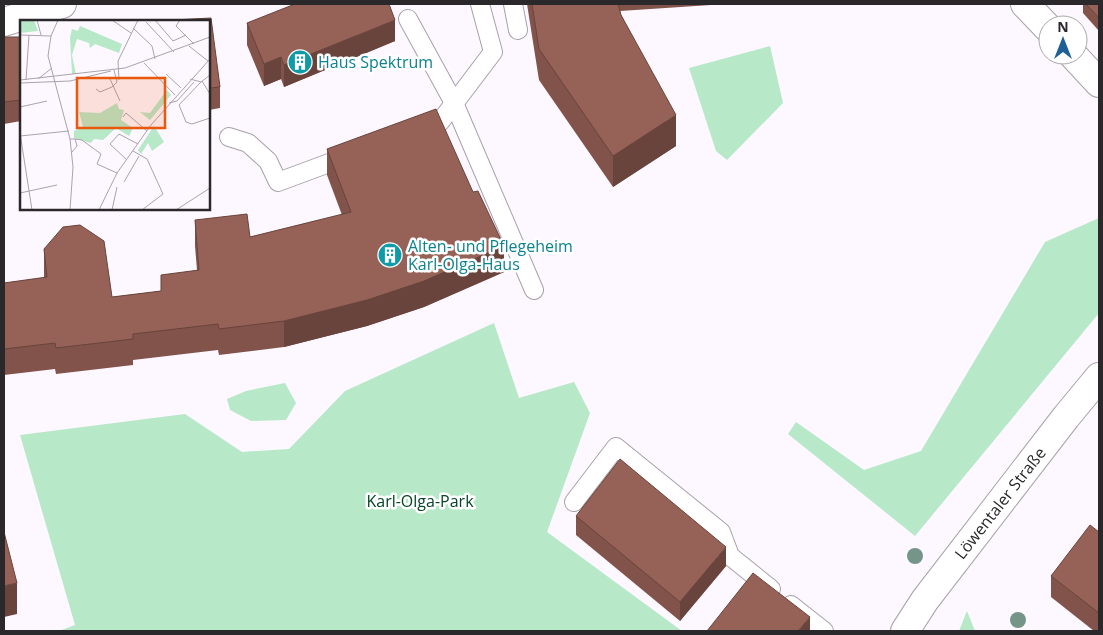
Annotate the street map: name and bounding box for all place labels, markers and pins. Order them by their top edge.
building icon: Haus Spektrum [287,49,313,75]
place label: Haus Spektrum [318,51,433,73]
place label: Alten- und Pflegeheim Karl-Olga-Haus [408,235,573,275]
building icon: Alten- und Pflegeheim Karl-Olga-Haus [377,242,403,268]

